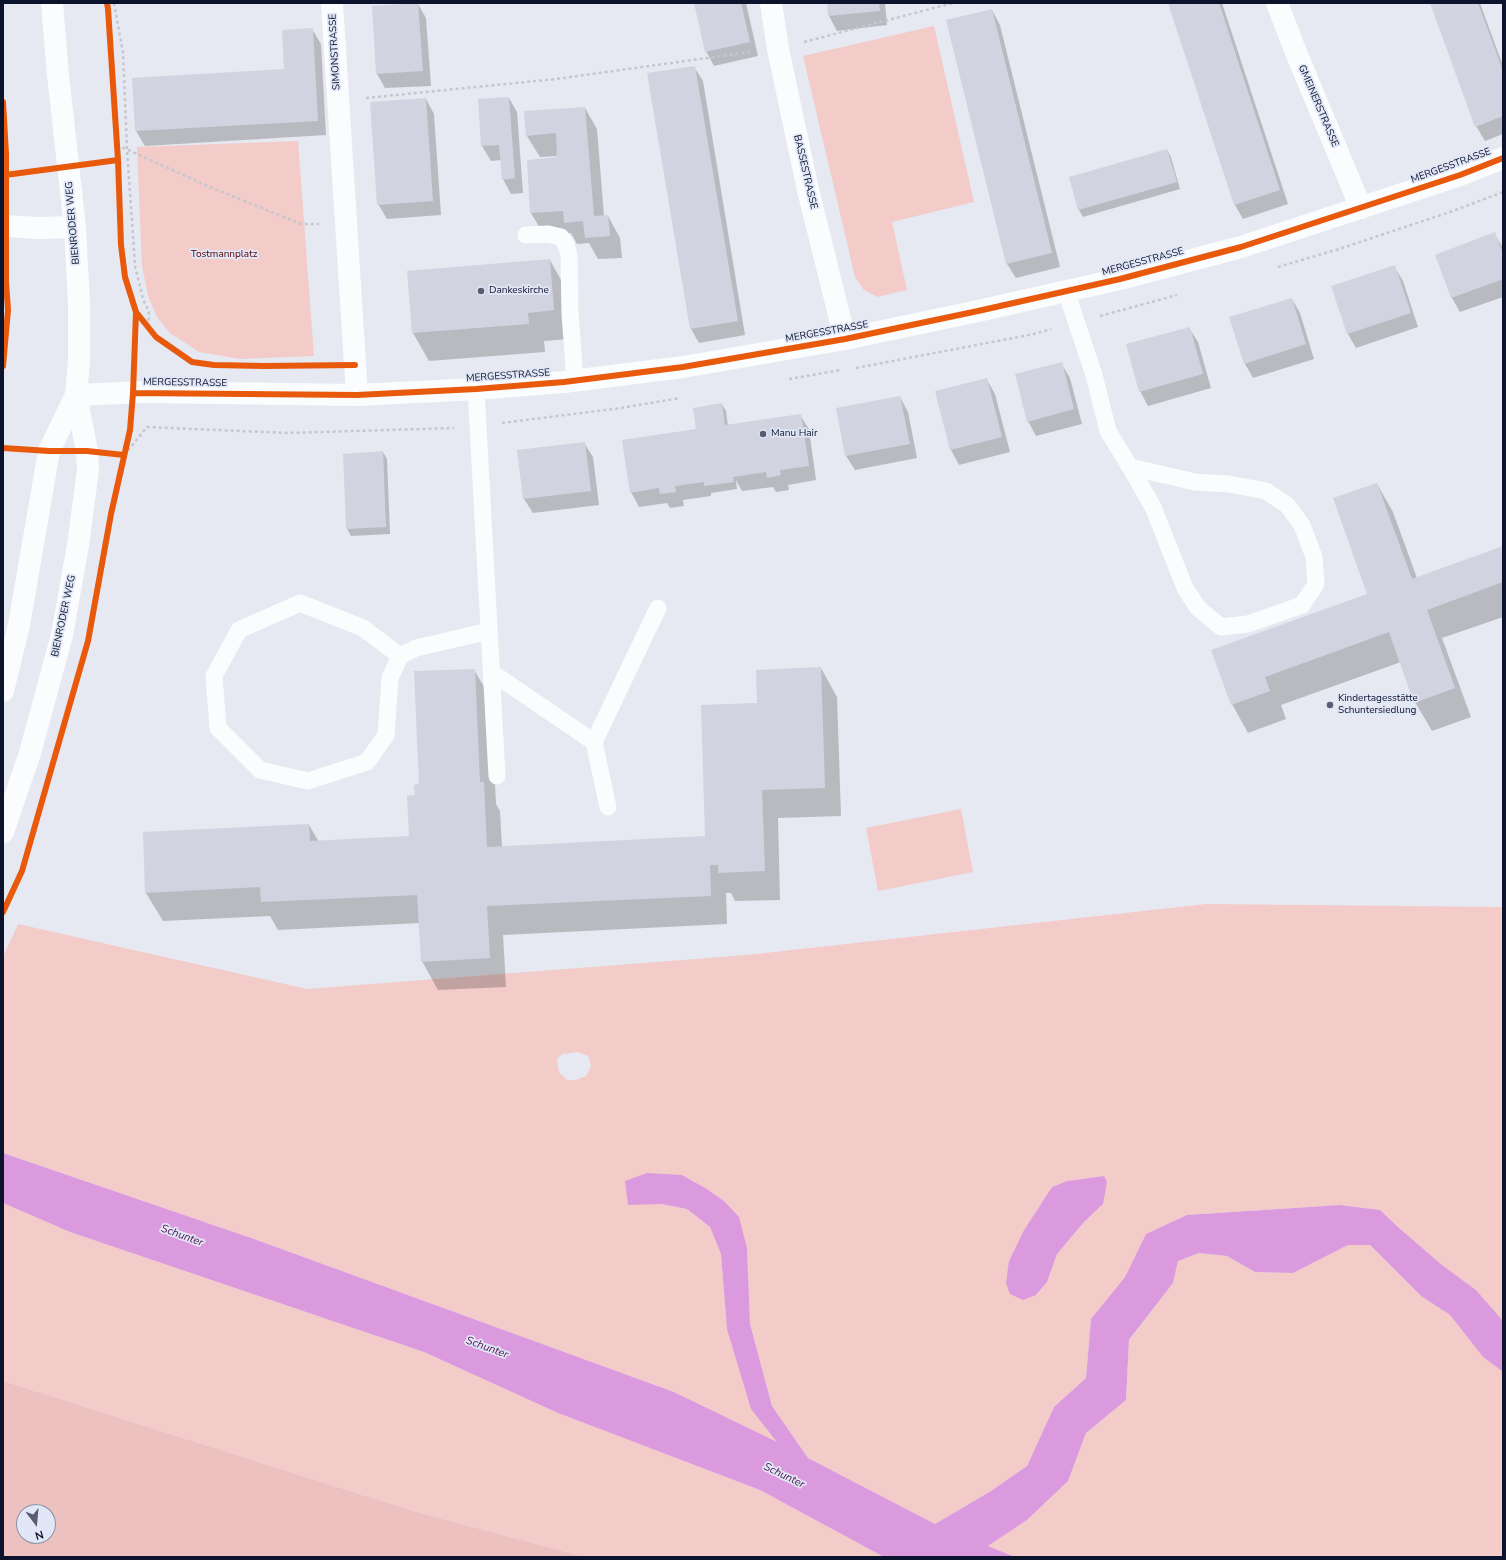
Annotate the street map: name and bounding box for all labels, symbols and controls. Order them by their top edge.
street label: SIMONSTRASSE [327,14,343,90]
street label: GMEINERSTRASSE [1295,63,1341,149]
street label: BASSESTRASSE [791,134,819,210]
street label: MERGESSTRASSE [1409,146,1493,186]
street label: BIENRODER WEG [63,181,83,265]
street label: MERGESSTRASSE [1101,245,1185,279]
park label: Tostmannplatz [191,249,257,261]
place label: Dankeskirche [489,285,549,297]
marker: Dankeskirche [476,286,486,296]
street label: MERGESSTRASSE [785,319,869,345]
street label: MERGESSTRASSE [466,367,550,385]
street label: MERGESSTRASSE [143,376,227,390]
place label: Manu Hair [771,428,818,440]
marker: Manu Hair [758,429,768,439]
street label: BIENRODER WEG [49,574,79,658]
place label: Kindertagesstätte Schuntersiedlung [1338,693,1418,716]
marker: Kindertagesstätte Schuntersiedlung [1325,700,1335,710]
water label: Schunter [159,1222,205,1250]
water label: Schunter [464,1334,510,1362]
water label: Schunter [761,1460,807,1492]
north arrow [16,1504,56,1544]
text: N [33,1527,45,1543]

